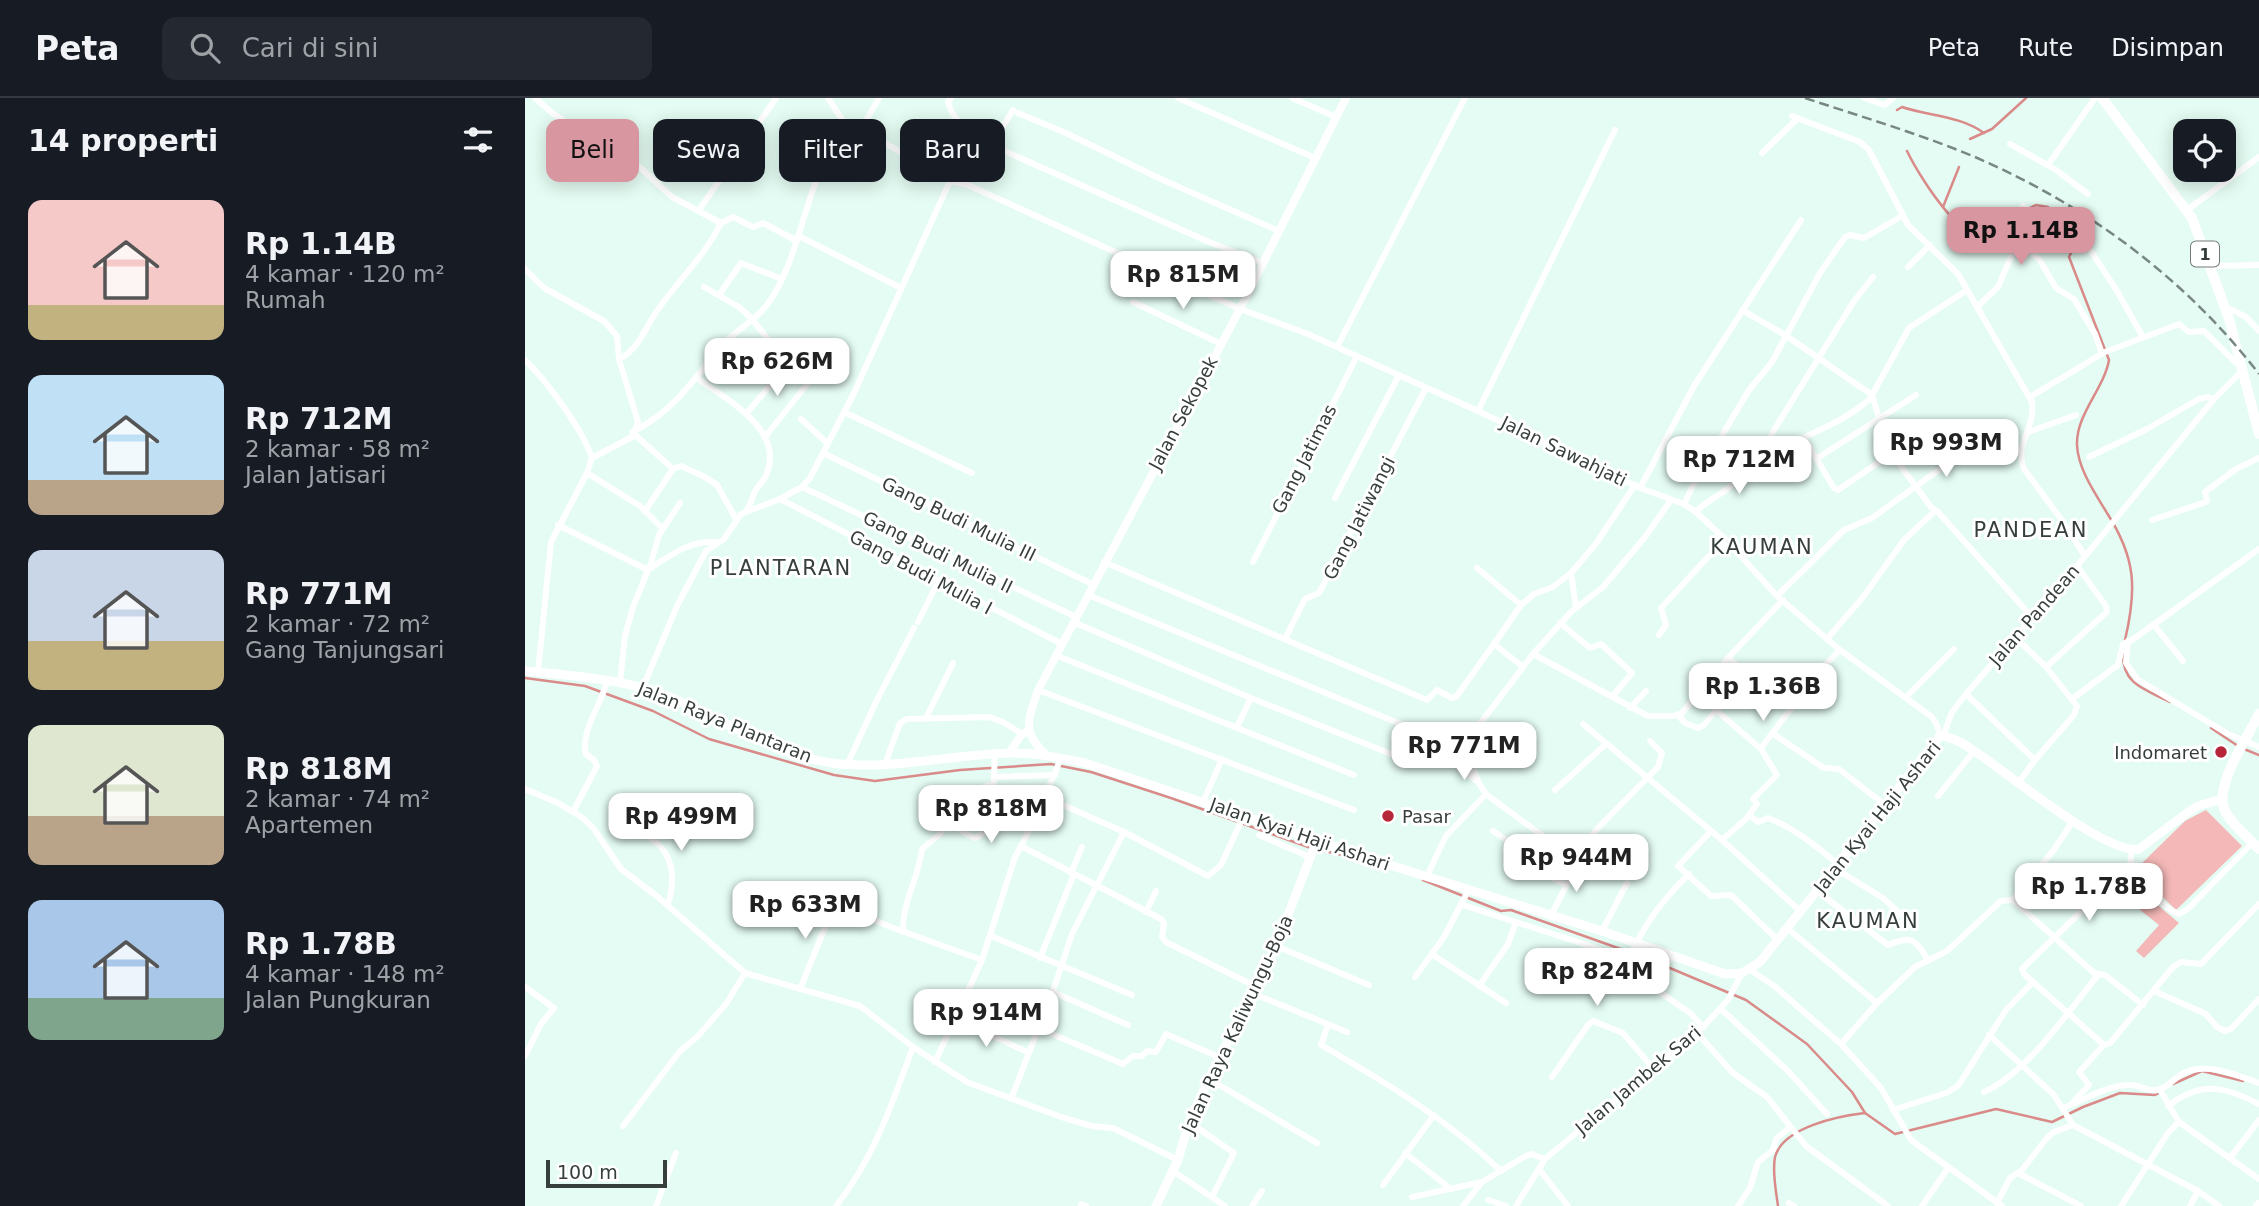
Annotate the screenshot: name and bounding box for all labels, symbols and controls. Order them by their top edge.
search box [162,17,652,80]
text: Peta [35,29,120,68]
icon: search [186,29,224,67]
text: Cari di sini [242,33,378,63]
text: Peta [1928,34,1980,62]
text: Rute [2018,34,2073,62]
text: Disimpan [2111,34,2224,62]
chip: Beli [546,119,639,182]
chip: Sewa [653,119,765,182]
chip: Filter [779,119,886,182]
chip: Baru [900,119,1005,182]
map controls [2173,119,2236,182]
button: locate [2173,119,2236,182]
icon: filters [459,121,497,159]
text: 14 properti [28,123,218,158]
pin: Rp 1.14B [1949,208,2093,267]
text: Rp 1.14B [1963,217,2079,243]
text: Rp 1.14B [245,226,397,261]
icon: home [84,228,168,312]
road number: 1 [2191,242,2219,266]
pin: Rp 815M [1118,252,1248,311]
text: 4 kamar · 120 m² [245,261,445,287]
text: Rp 815M [1126,261,1240,287]
text: Rumah [245,287,326,313]
pin: Rp 626M [712,338,842,398]
text: Rp 626M [720,348,834,374]
street label: Jalan Sekopek [1144,352,1222,474]
text: Rp 712M [245,401,393,436]
street label: Gang Jatimas [1267,401,1341,517]
icon: home [84,403,168,487]
street label: Jalan Sawahjati [1497,411,1630,491]
pin: Rp 993M [1881,420,2011,479]
text: Rp 993M [1889,429,2003,455]
text: 2 kamar · 58 m² [245,436,430,462]
pin: Rp 712M [1674,436,1804,496]
text: Rp 712M [1682,446,1796,472]
street label: Gang Jatiwangi [1319,453,1399,583]
text: Jalan Jatisari [245,462,386,488]
street label: Gang Budi Mulia III [878,472,1040,566]
district label: PANDEAN [1974,518,2088,542]
street label: Gang Budi Mulia I [846,525,996,619]
street label: Gang Budi Mulia II [846,526,996,618]
district label: KAUMAN [1710,535,1814,559]
district label: PLANTARAN [710,556,852,580]
street label: Jalan Pandean [1984,560,2084,671]
text: Rp 771M [245,576,393,611]
icon: home [84,578,168,662]
text: 2 kamar · 72 m² [245,611,430,637]
text: Gang Tanjungsari [245,637,444,663]
pin: Rp 1.36B [1691,664,1835,723]
text: Rp 1.36B [1705,673,1821,699]
street label: Jalan Raya Plantaran [634,677,815,767]
pin: Rp 771M [1399,722,1529,782]
text: Rp 771M [1407,732,1521,758]
street label: Jalan Kyai Haji Ashari [1809,737,1945,898]
place label: Indomaret [2114,742,2207,763]
marker: Indomaret [2213,744,2229,760]
text: Rp 818M [245,751,393,786]
icon: home [84,753,168,837]
text: 2 kamar · 74 m² [245,786,430,812]
pin: Rp 818M [926,786,1056,845]
street label: Jalan Kyai Haji Ashari [1206,793,1393,875]
pin: Rp 499M [616,794,746,853]
text: Rp 818M [934,795,1048,821]
text: Rp 499M [624,803,738,829]
place label: Pasar [1402,806,1451,827]
marker: Pasar [1380,808,1396,824]
text: Apartemen [245,812,373,838]
pin: Rp 944M [1511,834,1641,894]
text: Rp 944M [1519,844,1633,870]
pin: Rp 1.78B [2017,864,2161,923]
text: Rp 1.78B [2031,873,2147,899]
pin: Rp 633M [740,882,870,941]
text: Rp 633M [748,891,862,917]
district label: KAUMAN [1816,909,1920,933]
street label: Jalan Raya Kaliwungu-Boja [1177,912,1297,1137]
text: Rp 1.78B [245,926,397,961]
icon: home [84,928,168,1012]
pin: Rp 824M [1532,948,1662,1008]
text: Rp 824M [1540,958,1654,984]
text: 4 kamar · 148 m² [245,961,445,987]
text: Jalan Pungkuran [245,987,431,1013]
pin: Rp 914M [921,990,1051,1049]
text: Rp 914M [929,999,1043,1025]
street label: Jalan Jambek Sari [1570,1022,1705,1139]
scale bar [546,1157,667,1189]
text: 100 m [557,1161,618,1183]

